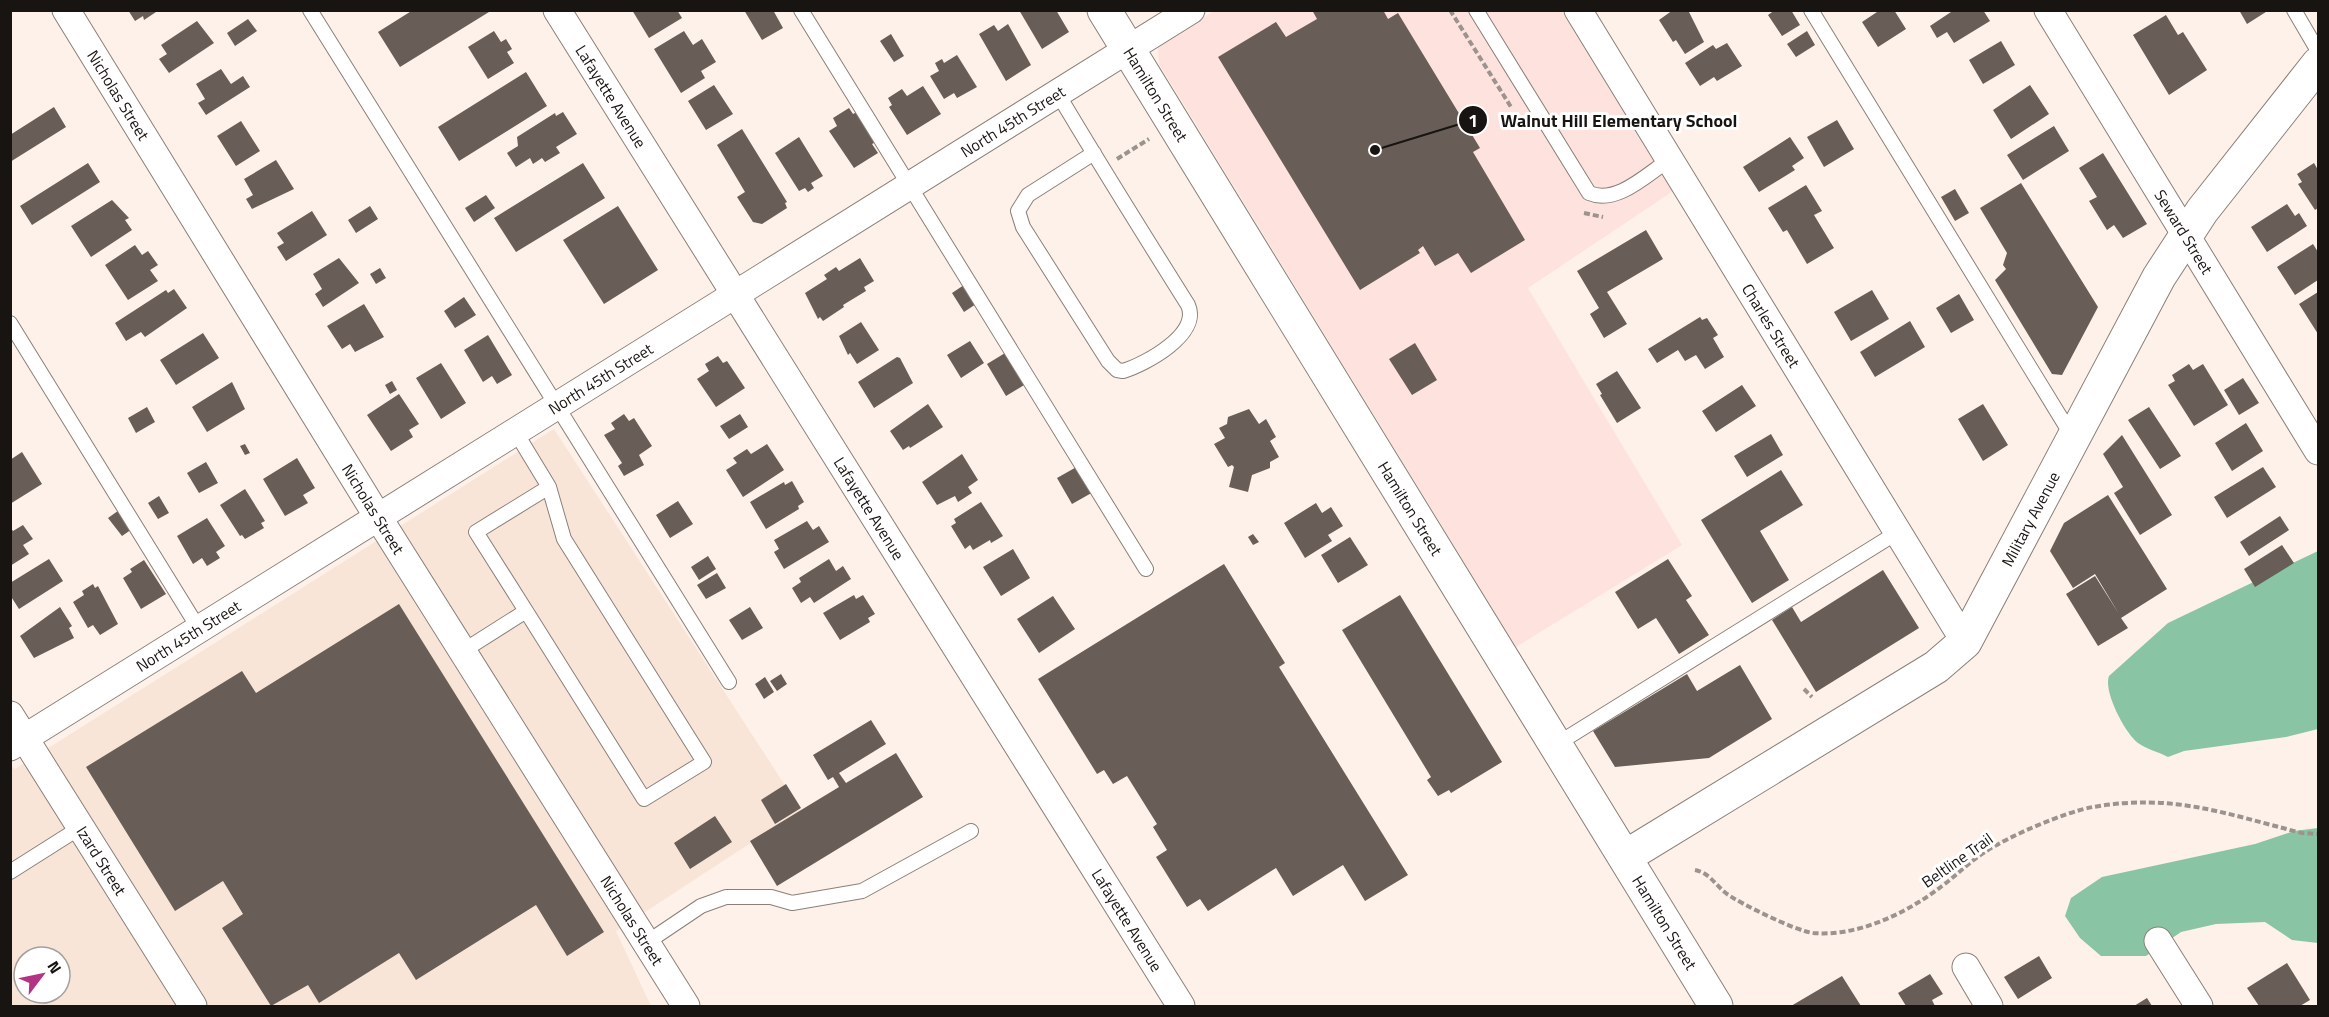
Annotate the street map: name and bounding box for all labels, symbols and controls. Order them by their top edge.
street label: Lafayette Avenue [570,40,653,153]
street label: Hamilton Street [1118,42,1194,147]
street label: Nicholas Street [81,45,156,145]
street label: North 45th Street [956,79,1070,163]
callout: Walnut Hill Elementary School [1458,102,1749,138]
text: 1 [1468,107,1478,134]
text: Walnut Hill Elementary School [1501,107,1737,134]
street label: Seward Street [2149,185,2219,279]
street label: Charles Street [1736,279,1806,373]
street label: North 45th Street [543,337,658,420]
street label: Lafayette Avenue [828,452,911,564]
street label: Hamilton Street [1372,457,1449,561]
street label: Nicholas Street [336,459,411,559]
street label: Military Avenue [1995,467,2066,571]
street label: North 45th Street [131,594,246,678]
street label: Izard Street [71,821,133,900]
street label: Beltline Trail [1916,827,1998,893]
street label: Lafayette Avenue [1086,864,1169,976]
street label: Nicholas Street [595,871,670,970]
street label: Hamilton Street [1626,871,1703,975]
north arrow [12,945,72,1005]
text: N [42,956,68,978]

